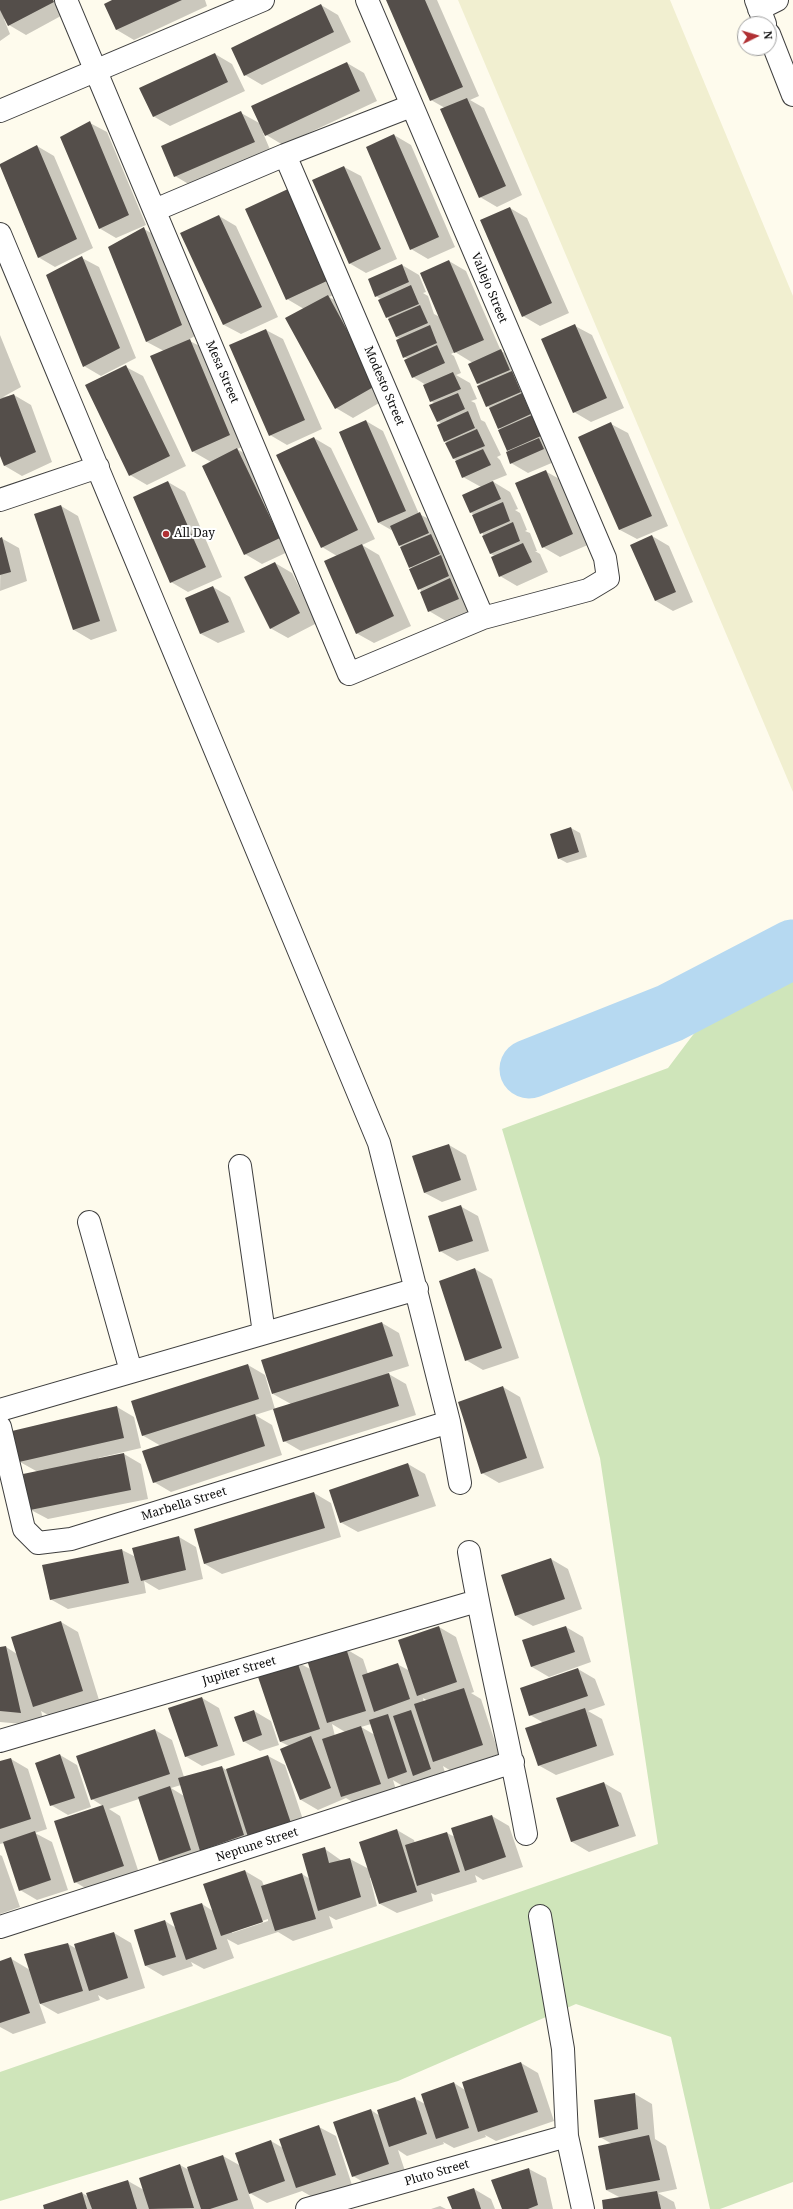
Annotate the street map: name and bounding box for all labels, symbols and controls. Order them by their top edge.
north arrow [737,16,777,56]
text: N [761,30,776,40]
street label: Vallejo Street [468,251,510,325]
street label: Mesa Street [202,339,242,405]
street label: Modesto Street [361,344,407,428]
place label: All Day [174,527,215,541]
marker: All Day [161,529,171,539]
street label: Marbella Street [140,1484,228,1524]
street label: Jupiter Street [200,1654,278,1688]
street label: Neptune Street [214,1825,300,1865]
street label: Pluto Street [403,2157,471,2189]

